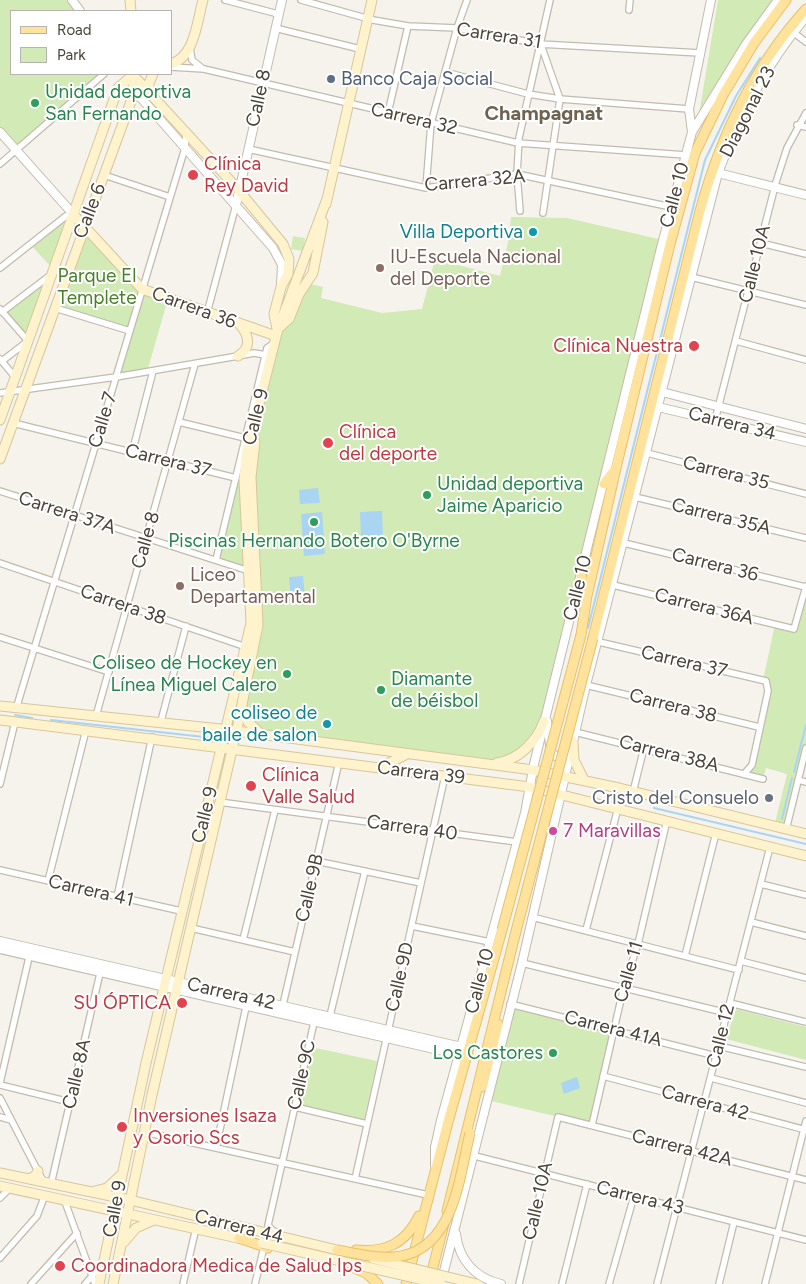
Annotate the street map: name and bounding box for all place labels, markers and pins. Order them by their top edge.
place label: Banco Caja Social [341,68,493,90]
marker: Banco Caja Social [325,73,337,85]
place label: Unidad deportiva San Fernando [45,81,191,125]
marker: Unidad deportiva San Fernando [29,97,41,109]
place label: Clínica Rey David [204,153,289,197]
marker: Clínica Rey David [186,168,200,182]
place label: Villa Deportiva [400,221,523,243]
marker: Villa Deportiva [527,226,539,238]
place label: IU-Escuela Nacional del Deporte [390,246,561,290]
marker: IU-Escuela Nacional del Deporte [374,262,386,274]
place label: Clínica Nuestra [553,335,683,357]
marker: Clínica Nuestra [687,339,701,353]
place label: Clínica del deporte [339,421,437,465]
marker: Clínica del deporte [321,436,335,450]
place label: Unidad deportiva Jaime Aparicio [437,473,583,517]
marker: Unidad deportiva Jaime Aparicio [421,489,433,501]
marker: Piscinas Hernando Botero O'Byrne [308,516,320,528]
place label: Piscinas Hernando Botero O'Byrne [168,530,460,552]
place label: Liceo Departamental [190,564,316,608]
marker: Liceo Departamental [174,580,186,592]
place label: Coliseo de Hockey en Línea Miguel Calero [92,652,277,696]
marker: Coliseo de Hockey en Línea Miguel Calero [281,668,293,680]
place label: Diamante de béisbol [391,668,478,712]
marker: Diamante de béisbol [375,684,387,696]
place label: coliseo de baile de salon [202,702,317,746]
marker: coliseo de baile de salon [321,718,333,730]
place label: Clínica Valle Salud [262,764,355,808]
marker: Clínica Valle Salud [244,779,258,793]
place label: Cristo del Consuelo [592,787,759,809]
marker: Cristo del Consuelo [763,792,775,804]
place label: 7 Maravillas [563,820,661,842]
marker: 7 Maravillas [547,825,559,837]
place label: SU ÓPTICA [73,992,171,1014]
marker: SU ÓPTICA [175,996,189,1010]
place label: Los Castores [433,1042,543,1064]
marker: Los Castores [547,1047,559,1059]
place label: Inversiones Isaza y Osorio Scs [133,1105,277,1149]
marker: Inversiones Isaza y Osorio Scs [115,1120,129,1134]
place label: Coordinadora Medica de Salud Ips [71,1255,362,1277]
marker: Coordinadora Medica de Salud Ips [53,1259,67,1273]

